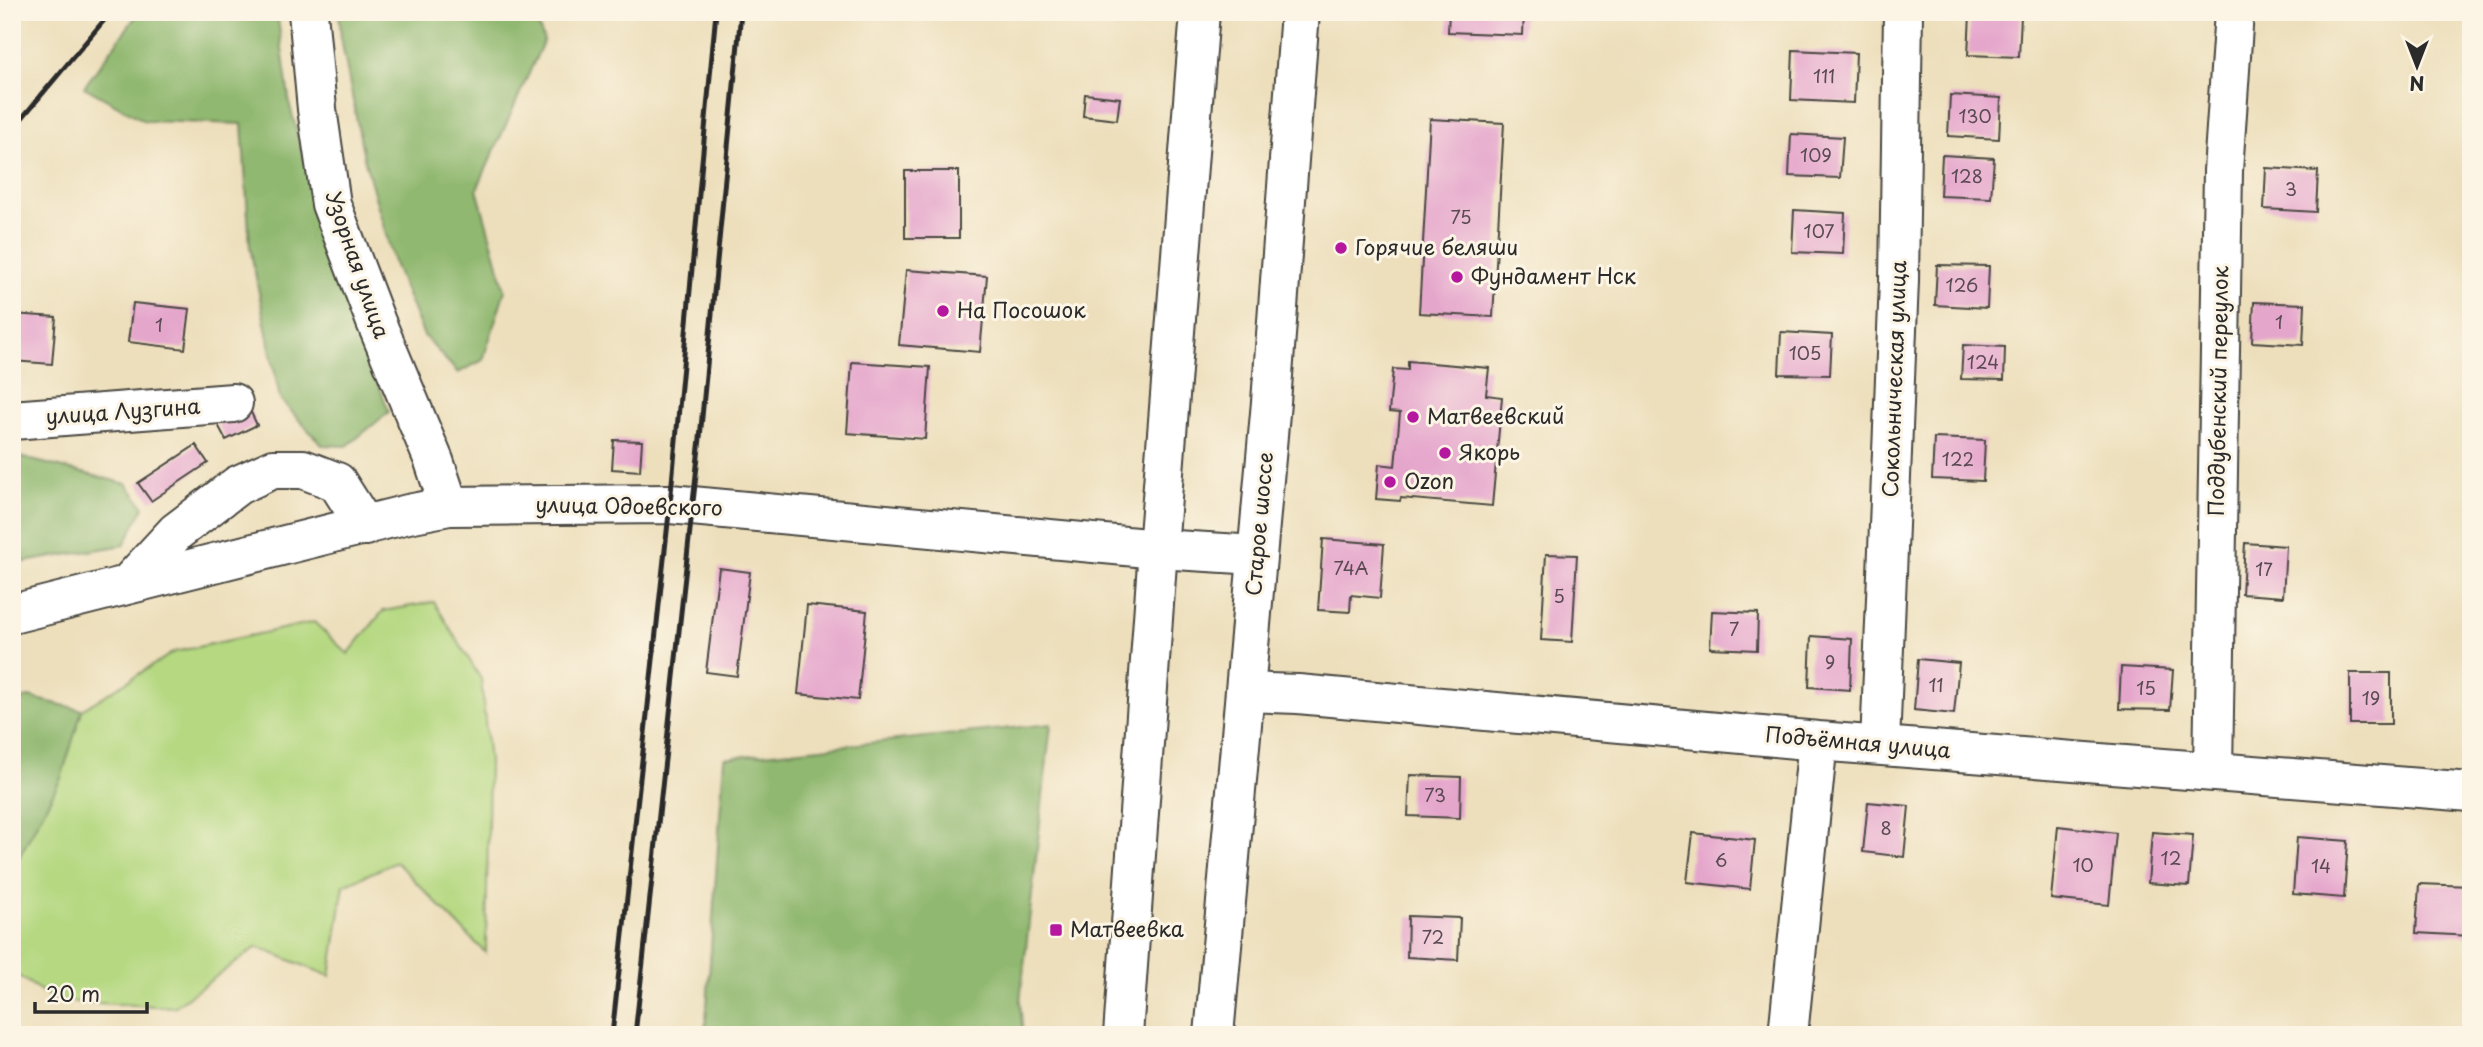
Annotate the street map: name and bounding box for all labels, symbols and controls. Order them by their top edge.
north arrow [2382,32,2452,102]
house number: 111 [1813,62,1835,89]
text: N [2409,70,2425,98]
house number: 130 [1958,102,1992,129]
house number: 109 [1800,141,1832,168]
house number: 128 [1951,162,1983,189]
house number: 3 [2285,175,2297,202]
street label: Узорная улица [319,186,399,343]
house number: 75 [1451,203,1472,230]
house number: 107 [1804,217,1834,244]
place label: Горячие беляши [1355,230,1518,262]
marker: Горячие беляши [1333,240,1349,256]
place label: Фундамент Нск [1471,259,1636,291]
street label: Сокольническая улица [1873,259,1913,498]
street label: Поддубенский переулок [2199,265,2235,516]
marker: Фундамент Нск [1449,269,1465,285]
house number: 126 [1946,271,1978,298]
place label: На Посошок [957,293,1086,325]
marker: На Посошок [935,303,951,319]
house number: 1 [2275,308,2283,335]
house number: 1 [155,311,163,338]
house number: 105 [1789,339,1821,366]
house number: 124 [1967,348,1999,375]
street label: улица Лузгина [45,389,202,431]
place label: Матвеевский [1427,399,1564,431]
marker: Матвеевский [1405,409,1421,425]
place label: Якорь [1459,435,1520,467]
marker: Якорь [1437,445,1453,461]
house number: 122 [1942,445,1974,472]
street label: Старое шоссе [1236,451,1280,597]
place label: Ozon [1404,464,1454,496]
marker: Ozon [1382,474,1398,490]
street label: улица Одоевского [535,487,723,523]
house number: 74А [1333,554,1369,581]
house number: 17 [2255,555,2273,582]
house number: 5 [1553,582,1565,609]
house number: 7 [1729,615,1739,642]
house number: 9 [1825,648,1835,675]
house number: 11 [1928,671,1944,698]
house number: 15 [2136,674,2156,701]
house number: 19 [2362,684,2380,711]
street label: Подъёмная улица [1764,717,1953,765]
house number: 73 [1424,781,1446,808]
house number: 8 [1880,814,1892,841]
house number: 12 [2161,844,2181,871]
house number: 6 [1715,846,1727,873]
house number: 10 [2072,851,2094,878]
house number: 14 [2311,852,2331,879]
place label: Матвеевка [1070,912,1184,944]
marker: Матвеевка [1048,922,1064,938]
house number: 72 [1422,923,1444,950]
scale bar [35,970,147,1014]
text: 20 m [46,977,100,1009]

